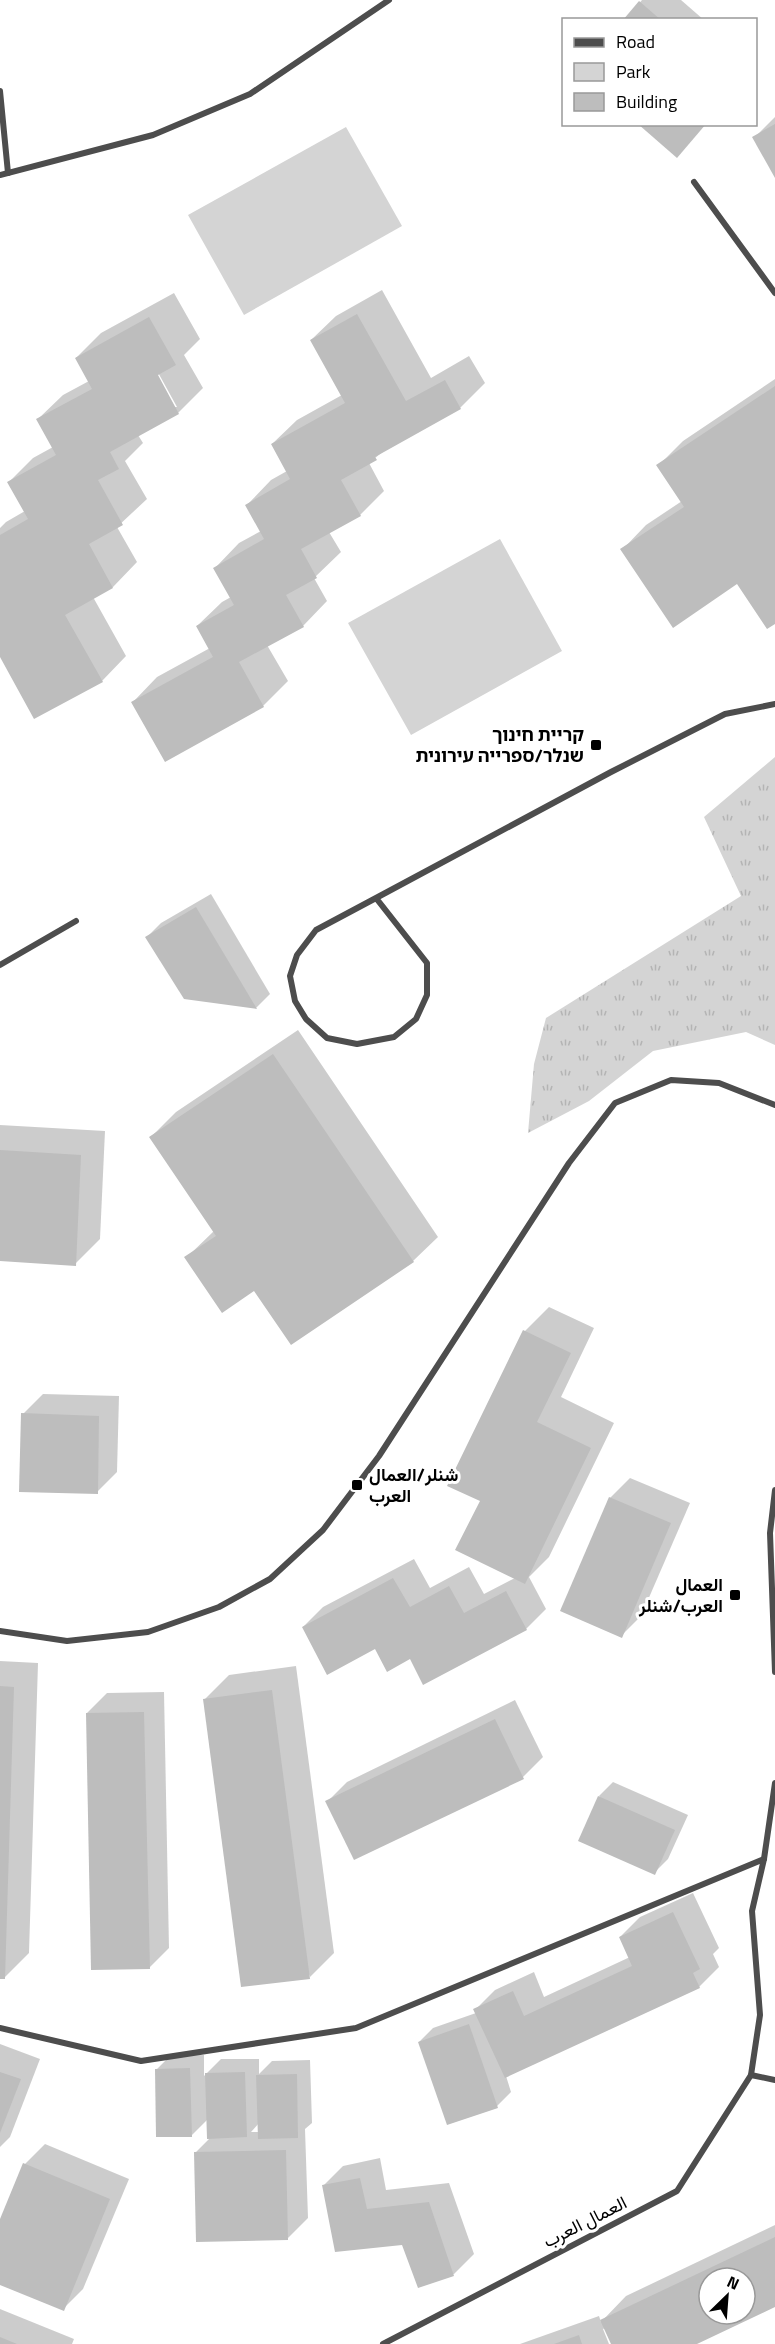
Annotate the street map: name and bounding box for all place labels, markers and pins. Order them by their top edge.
place label: קריית חינוך שנלר/ספרייה עירונית [415,721,584,769]
marker: קריית חינוך שנלר/ספרייה עירונית [589,738,603,752]
place label: شنلر/العمال العرب [369,1461,458,1509]
marker: شنلر/العمال العرب [350,1478,364,1492]
place label: العمال العرب/شنلر [638,1571,723,1619]
marker: العمال العرب/شنلر [728,1588,742,1602]

